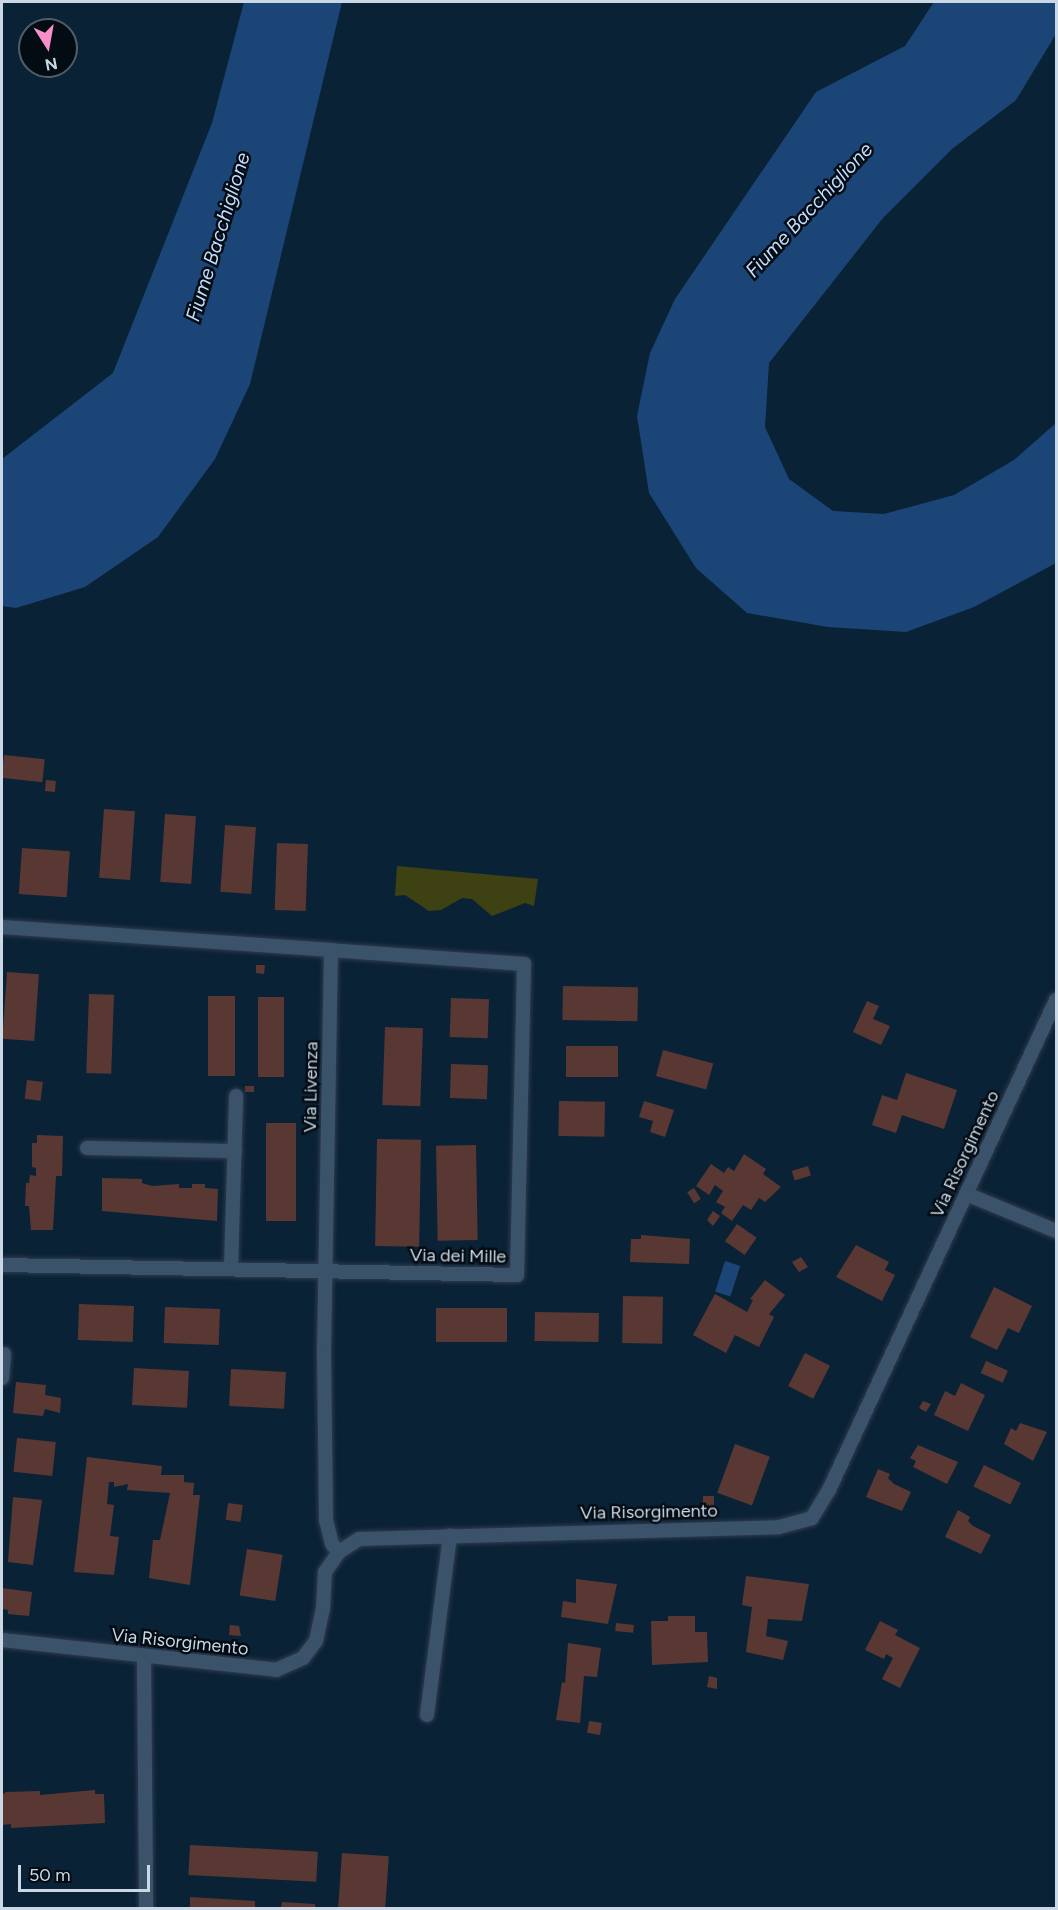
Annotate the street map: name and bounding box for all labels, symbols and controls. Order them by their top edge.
north arrow [18,18,78,78]
text: N [43,54,59,75]
water label: Fiume Bacchiglione [740,138,878,282]
water label: Fiume Bacchiglione [181,150,255,324]
street label: Via Livenza [299,1041,323,1133]
street label: Via Risorgimento [926,1087,1004,1221]
street label: Via dei Mille [410,1244,506,1268]
street label: Via Risorgimento [580,1500,718,1524]
street label: Via Risorgimento [110,1624,250,1660]
scale bar [21,1853,153,1891]
text: 50 m [29,1864,71,1886]

